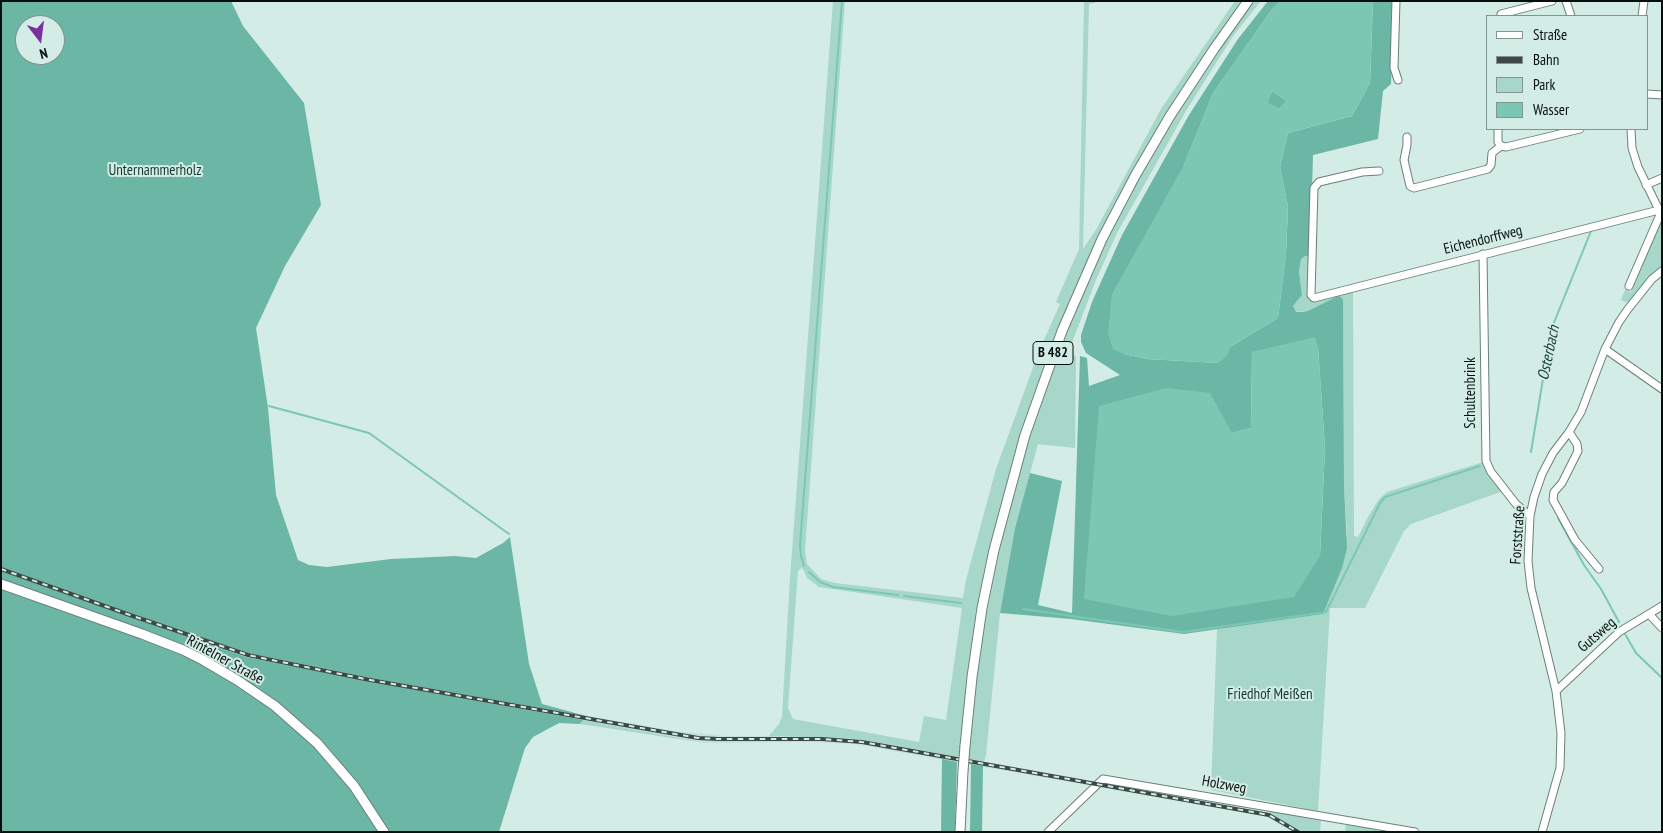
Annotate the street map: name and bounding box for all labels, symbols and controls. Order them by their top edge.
north arrow [15,15,65,65]
legend [1486,15,1648,130]
text: Straße [1533,25,1567,44]
text: N [38,44,50,63]
text: Bahn [1533,50,1559,69]
text: Park [1533,75,1555,94]
text: Wasser [1533,100,1569,119]
park label: Unternammerholz [108,162,202,180]
street label: Eichendorffweg [1442,222,1524,258]
water label: Osterbach [1534,324,1564,382]
road number: B 482 [1033,342,1073,364]
street label: Schultenbrink [1462,357,1480,429]
street label: Forststraße [1507,505,1529,565]
street label: Gutsweg [1574,614,1620,656]
street label: Rintelner Straße [183,632,267,688]
park label: Friedhof Meißen [1227,686,1313,704]
street label: Holzweg [1200,772,1248,798]

